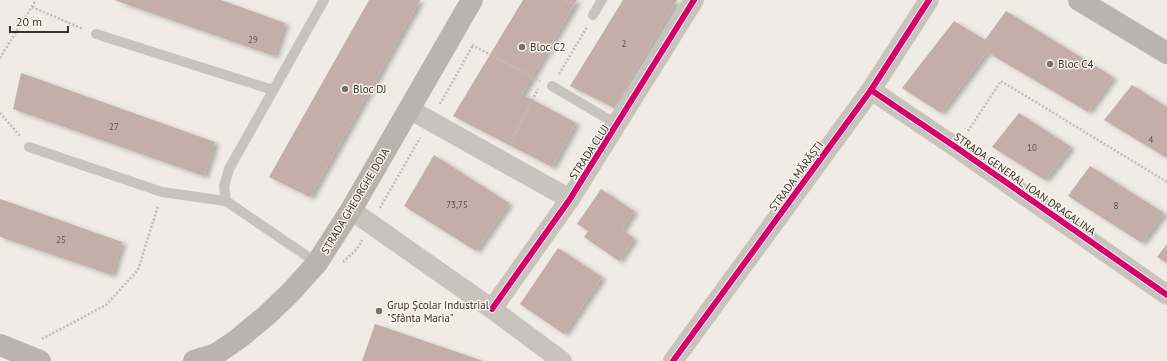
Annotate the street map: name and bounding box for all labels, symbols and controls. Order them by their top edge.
scale bar [10,8,68,34]
text: 20 m [16,14,42,29]
house number: 29 [248,34,258,45]
house number: 2 [622,38,627,49]
place label: Bloc C2 [530,40,565,54]
marker: Bloc C2 [517,42,527,52]
place label: Bloc C4 [1058,57,1093,71]
marker: Bloc C4 [1045,59,1055,69]
place label: Bloc DJ [353,82,387,96]
marker: Bloc DJ [340,84,350,94]
house number: 27 [109,121,119,132]
street label: STRADA CLUJ [566,122,612,182]
street label: STRADA GENERAL IOAN DRAGALINA [951,130,1099,239]
house number: 4 [1149,134,1154,145]
street label: STRADA MĂRĂȘTI [766,138,826,214]
house number: 10 [1027,142,1037,153]
street label: STRADA GHEORGHE DOJA [318,145,393,257]
house number: 73,75 [446,199,468,210]
house number: 8 [1114,200,1119,211]
house number: 25 [56,234,66,245]
place label: Grup Școlar Industrial "Sfânta Maria" [387,298,490,325]
marker: Grup Școlar Industrial "Sfânta Maria" [374,306,384,316]

